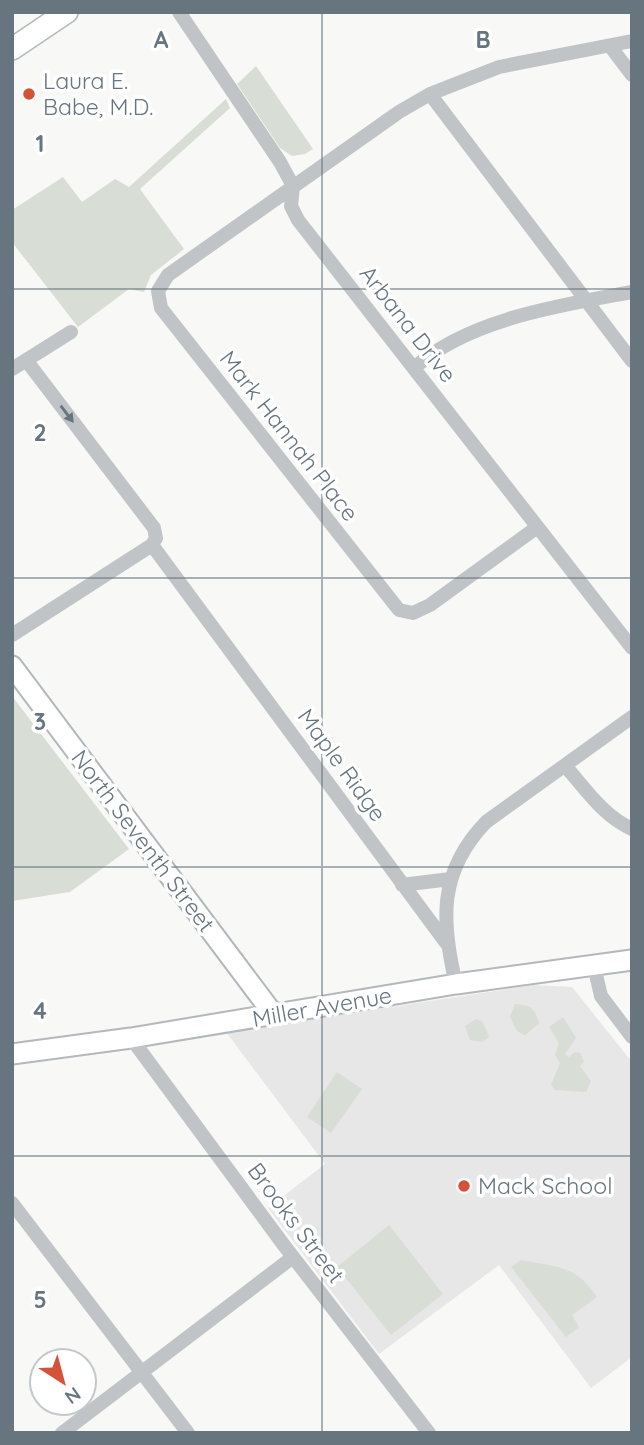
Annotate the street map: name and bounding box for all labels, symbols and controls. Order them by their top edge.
text: A [154,25,169,54]
text: B [475,25,491,54]
place label: Laura E. Babe, M.D. [43,66,153,121]
marker: Laura E. Babe, M.D. [21,86,37,102]
text: 1 [36,129,44,158]
street label: Arbana Drive [354,259,463,388]
street label: Mark Hannah Place [214,345,365,527]
one-way arrow [60,405,74,423]
text: 2 [33,418,47,447]
street label: Maple Ridge [292,703,393,827]
text: 3 [34,707,46,736]
street label: North Seventh Street [65,744,222,938]
street label: Miller Avenue [250,980,394,1033]
text: 4 [33,996,47,1025]
street label: Brooks Street [242,1157,351,1289]
place label: Mack School [478,1171,612,1200]
marker: Mack School [456,1178,472,1194]
text: 5 [33,1285,47,1314]
north arrow [28,1347,98,1417]
text: N [60,1382,86,1410]

